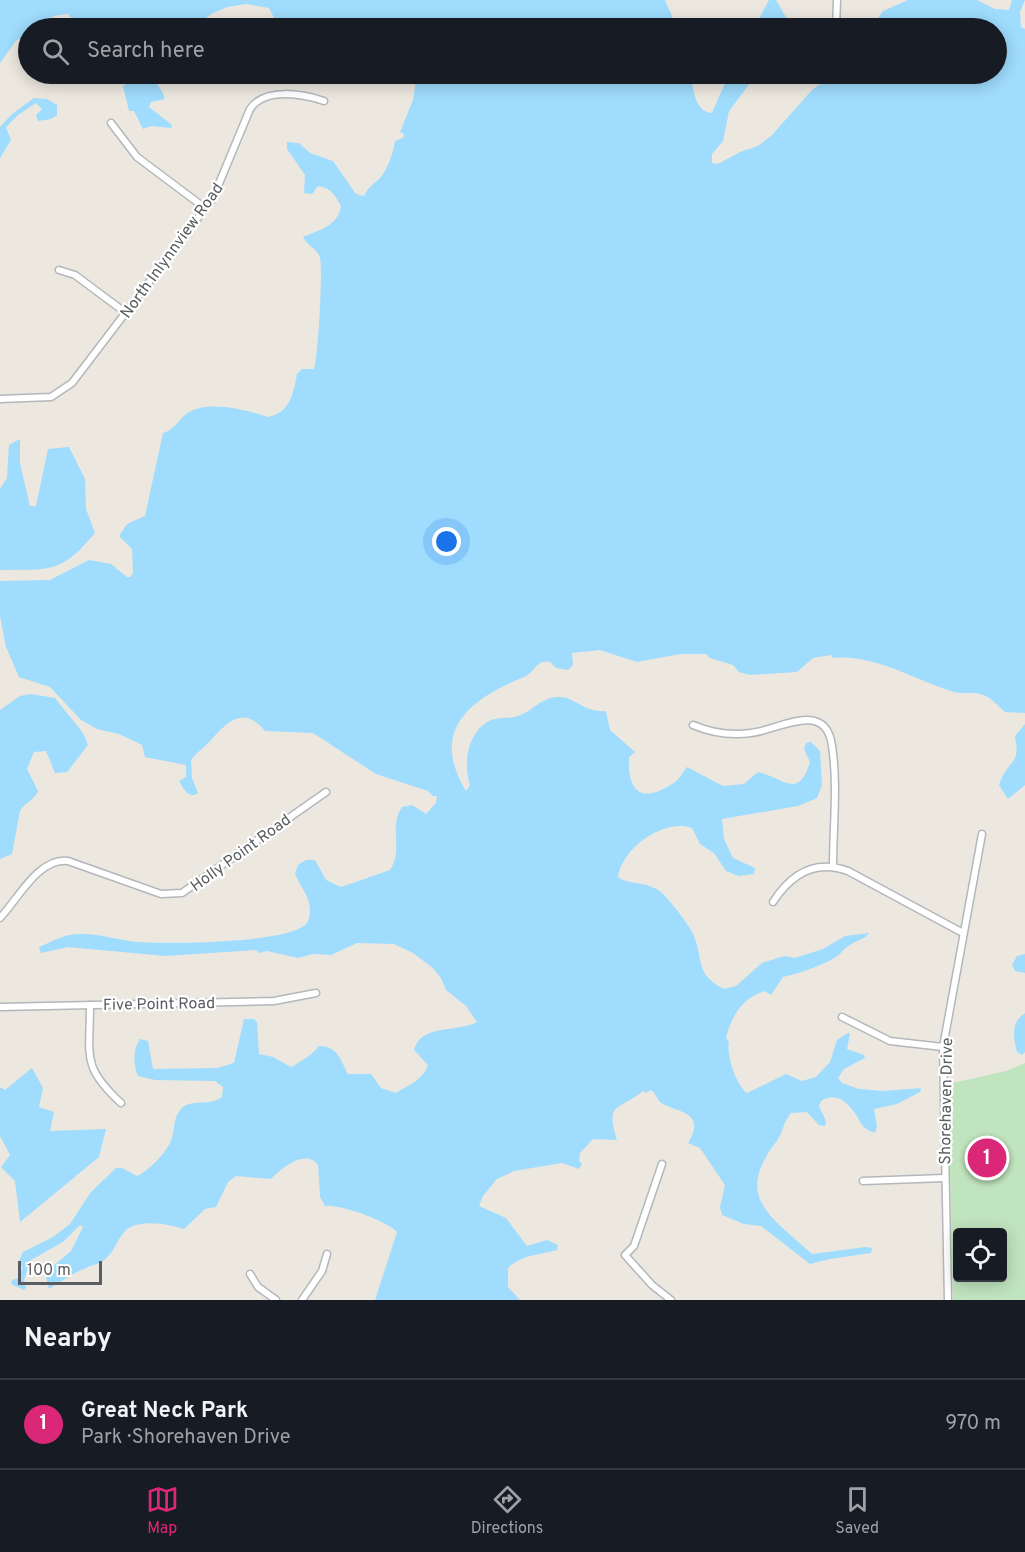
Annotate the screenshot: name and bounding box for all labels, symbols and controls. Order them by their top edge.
search box [18,18,1007,84]
icon: search [39,35,72,68]
text: Search here [87,38,205,65]
street label: North Inlynnview Road [117,180,229,323]
your location [432,527,461,556]
street label: Holly Point Road [187,810,295,897]
street label: Five Point Road [103,994,215,1016]
street label: Shorehaven Drive [936,1037,958,1165]
pin: 1 [968,1136,1006,1180]
map controls [953,1228,1007,1282]
button: locate [953,1228,1007,1282]
scale bar [18,1258,102,1286]
text: 100 m [27,1261,71,1281]
text: Nearby [24,1323,112,1356]
text: Great Neck Park [81,1398,248,1425]
text: 1 [40,1411,48,1437]
text: 970 m [945,1411,1001,1437]
text: Park · Shorehaven Drive [81,1425,291,1451]
tab: Map [146,1483,179,1539]
tab: Directions [471,1483,543,1539]
tab: Saved [835,1483,879,1539]

